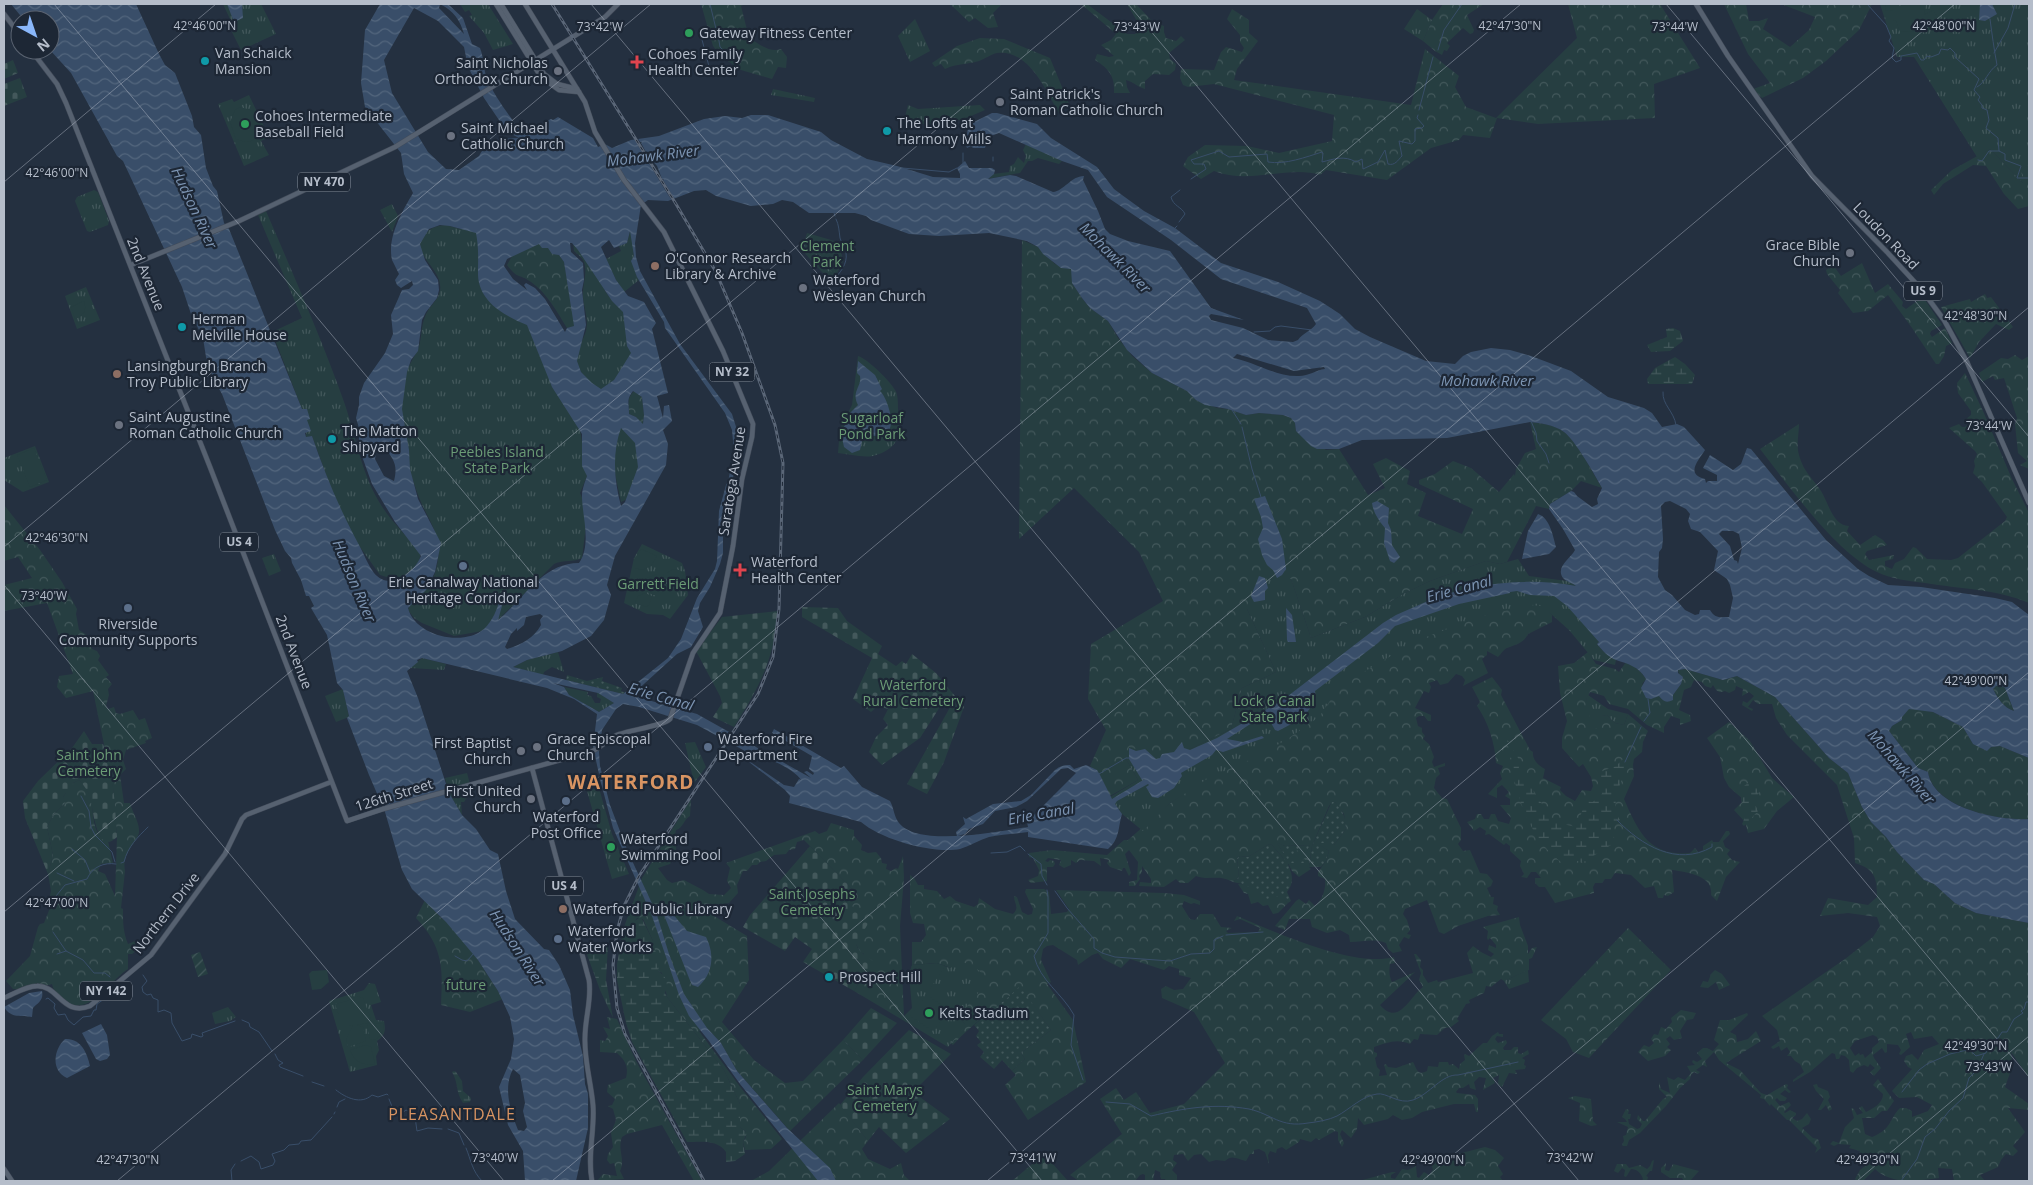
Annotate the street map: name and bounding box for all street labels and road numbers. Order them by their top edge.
road number: NY 470 [298,172,350,192]
street label: Loudon Road [1849,198,1923,274]
street label: 2nd Avenue [123,234,170,313]
road number: US 9 [1904,282,1942,300]
road number: NY 32 [710,362,754,382]
street label: Saratoga Avenue [714,425,750,537]
road number: US 4 [220,532,258,552]
street label: 2nd Avenue [272,612,317,692]
street label: 126th Street [353,774,435,815]
street label: Northern Drive [128,868,203,957]
road number: US 4 [545,876,583,896]
road number: NY 142 [80,981,132,1000]

